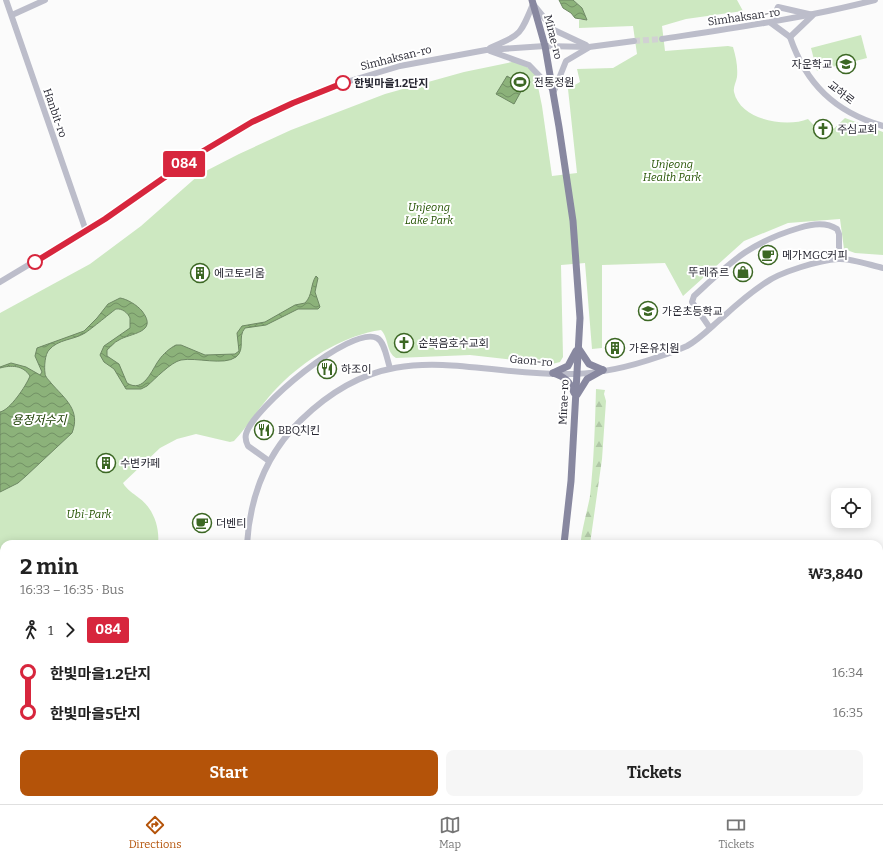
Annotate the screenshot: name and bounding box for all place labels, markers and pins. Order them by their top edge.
school or university icon: 자운학교 [835,53,857,75]
place label: 자운학교 [792,58,832,71]
sports icon: 전통정원 [509,71,531,93]
marker: 한빛마을1.2단지 [335,75,351,91]
place label: 전통정원 [534,76,574,89]
place label: 한빛마을1.2단지 [354,77,428,90]
church icon: 주심교회 [812,118,834,140]
place label: 주심교회 [837,123,877,136]
cafe icon: 메가MGC커피 [757,244,779,266]
place label: 메가MGC커피 [782,249,848,262]
unlabelled marker [27,254,43,270]
shop icon: 뚜레쥬르 [732,261,754,283]
building icon: 에코토리움 [189,262,211,284]
place label: 뚜레쥬르 [689,266,729,279]
place label: 에코토리움 [214,267,265,280]
school or university icon: 가온초등학교 [637,300,659,322]
place label: 가온초등학교 [662,305,723,318]
church icon: 순복음호수교회 [393,332,415,354]
place label: 순복음호수교회 [418,337,489,350]
building icon: 가온유치원 [604,337,626,359]
place label: 가온유치원 [629,342,680,355]
restaurant icon: 하조이 [316,358,338,380]
place label: 하조이 [341,363,371,376]
restaurant icon: BBQ치킨 [253,419,275,441]
place label: BBQ치킨 [278,424,320,437]
building icon: 수변카페 [95,452,117,474]
place label: 수변카페 [120,457,160,470]
cafe icon: 더벤티 [191,512,213,534]
place label: 더벤티 [216,517,246,530]

